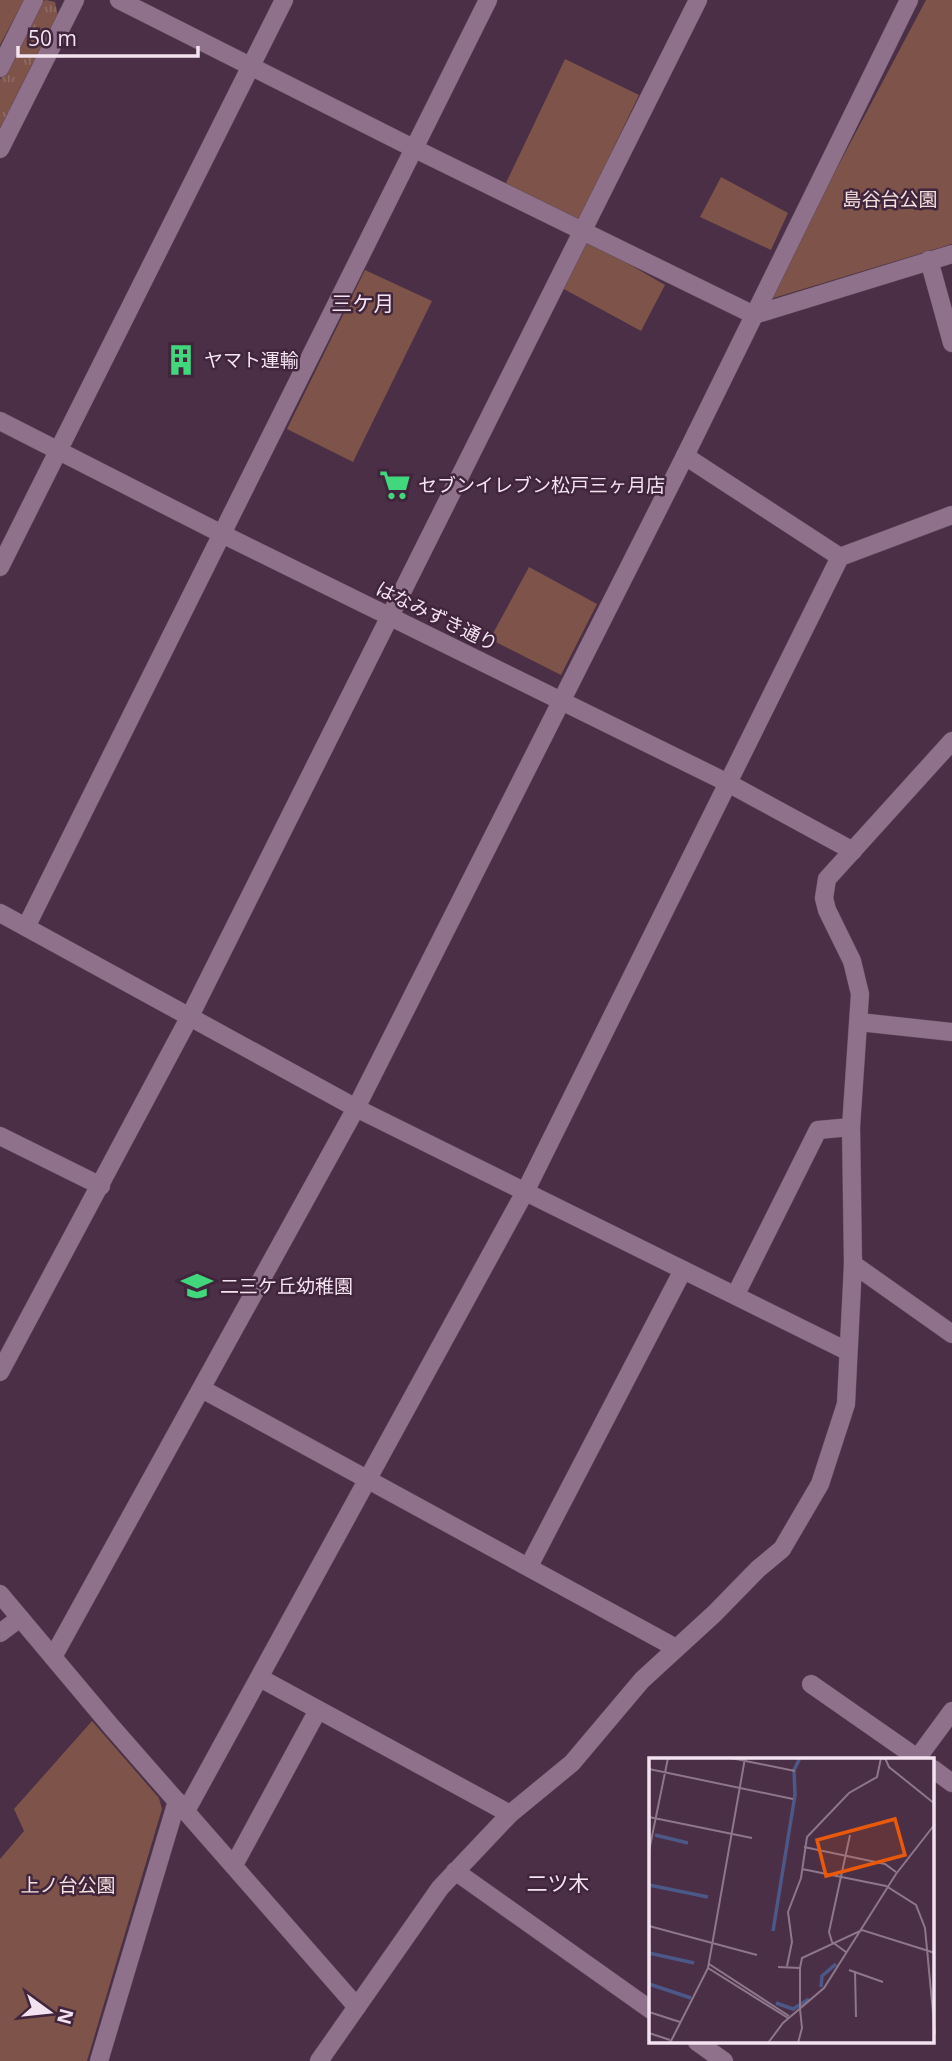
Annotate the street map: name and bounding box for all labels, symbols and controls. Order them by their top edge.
scale bar [18,14,198,58]
text: 50 m [28,24,77,52]
park label: 島谷台公園 [842,186,938,212]
district label: 三ケ月 [332,289,395,317]
building icon: ヤマト運輸 [164,343,198,377]
place label: ヤマト運輸 [204,347,299,373]
supermarket icon: セブンイレブン松戸三ヶ月店 [378,468,412,502]
place label: セブンイレブン松戸三ヶ月店 [418,472,665,498]
street label: はなみずき通り [372,575,502,657]
school or university icon: 二三ケ丘幼稚園 [180,1269,214,1303]
place label: 二三ケ丘幼稚園 [220,1273,353,1299]
inset map [649,1758,934,2044]
district label: 二ツ木 [527,1869,590,1897]
park label: 上ノ台公園 [20,1872,116,1898]
north arrow [14,1977,84,2047]
text: N [51,2006,80,2027]

